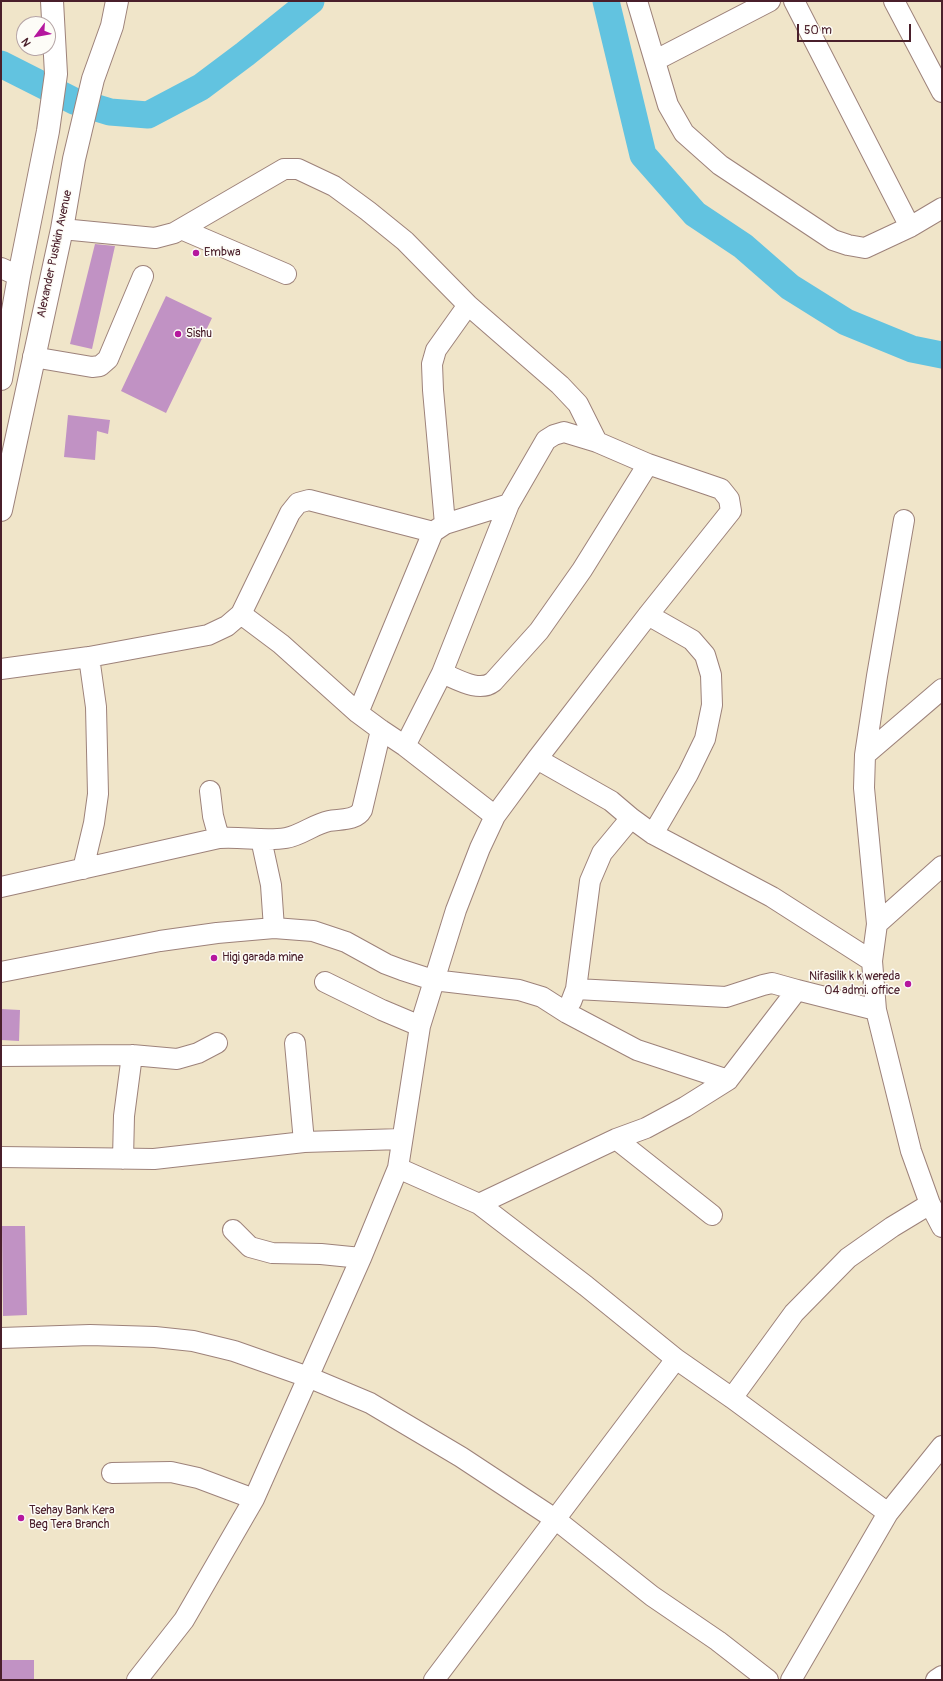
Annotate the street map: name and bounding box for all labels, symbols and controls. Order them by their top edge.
north arrow [16,16,56,56]
scale bar [799,16,913,42]
text: 50 m [804,23,832,38]
text: N [19,35,34,49]
street label: Alexander Pushkin Avenue [34,189,76,319]
place label: Embwa [204,246,240,260]
marker: Embwa [191,248,201,258]
place label: Sishu [186,327,212,341]
marker: Sishu [173,329,183,339]
place label: Higi garada mine [222,951,303,965]
marker: Higi garada mine [209,953,219,963]
place label: Nifasilik k k wereda 04 admi. office [809,970,900,998]
marker: Nifasilik k k wereda 04 admi. office [903,979,913,989]
place label: Tsehay Bank Kera Beg Tera Branch [29,1504,115,1532]
marker: Tsehay Bank Kera Beg Tera Branch [16,1513,26,1523]

